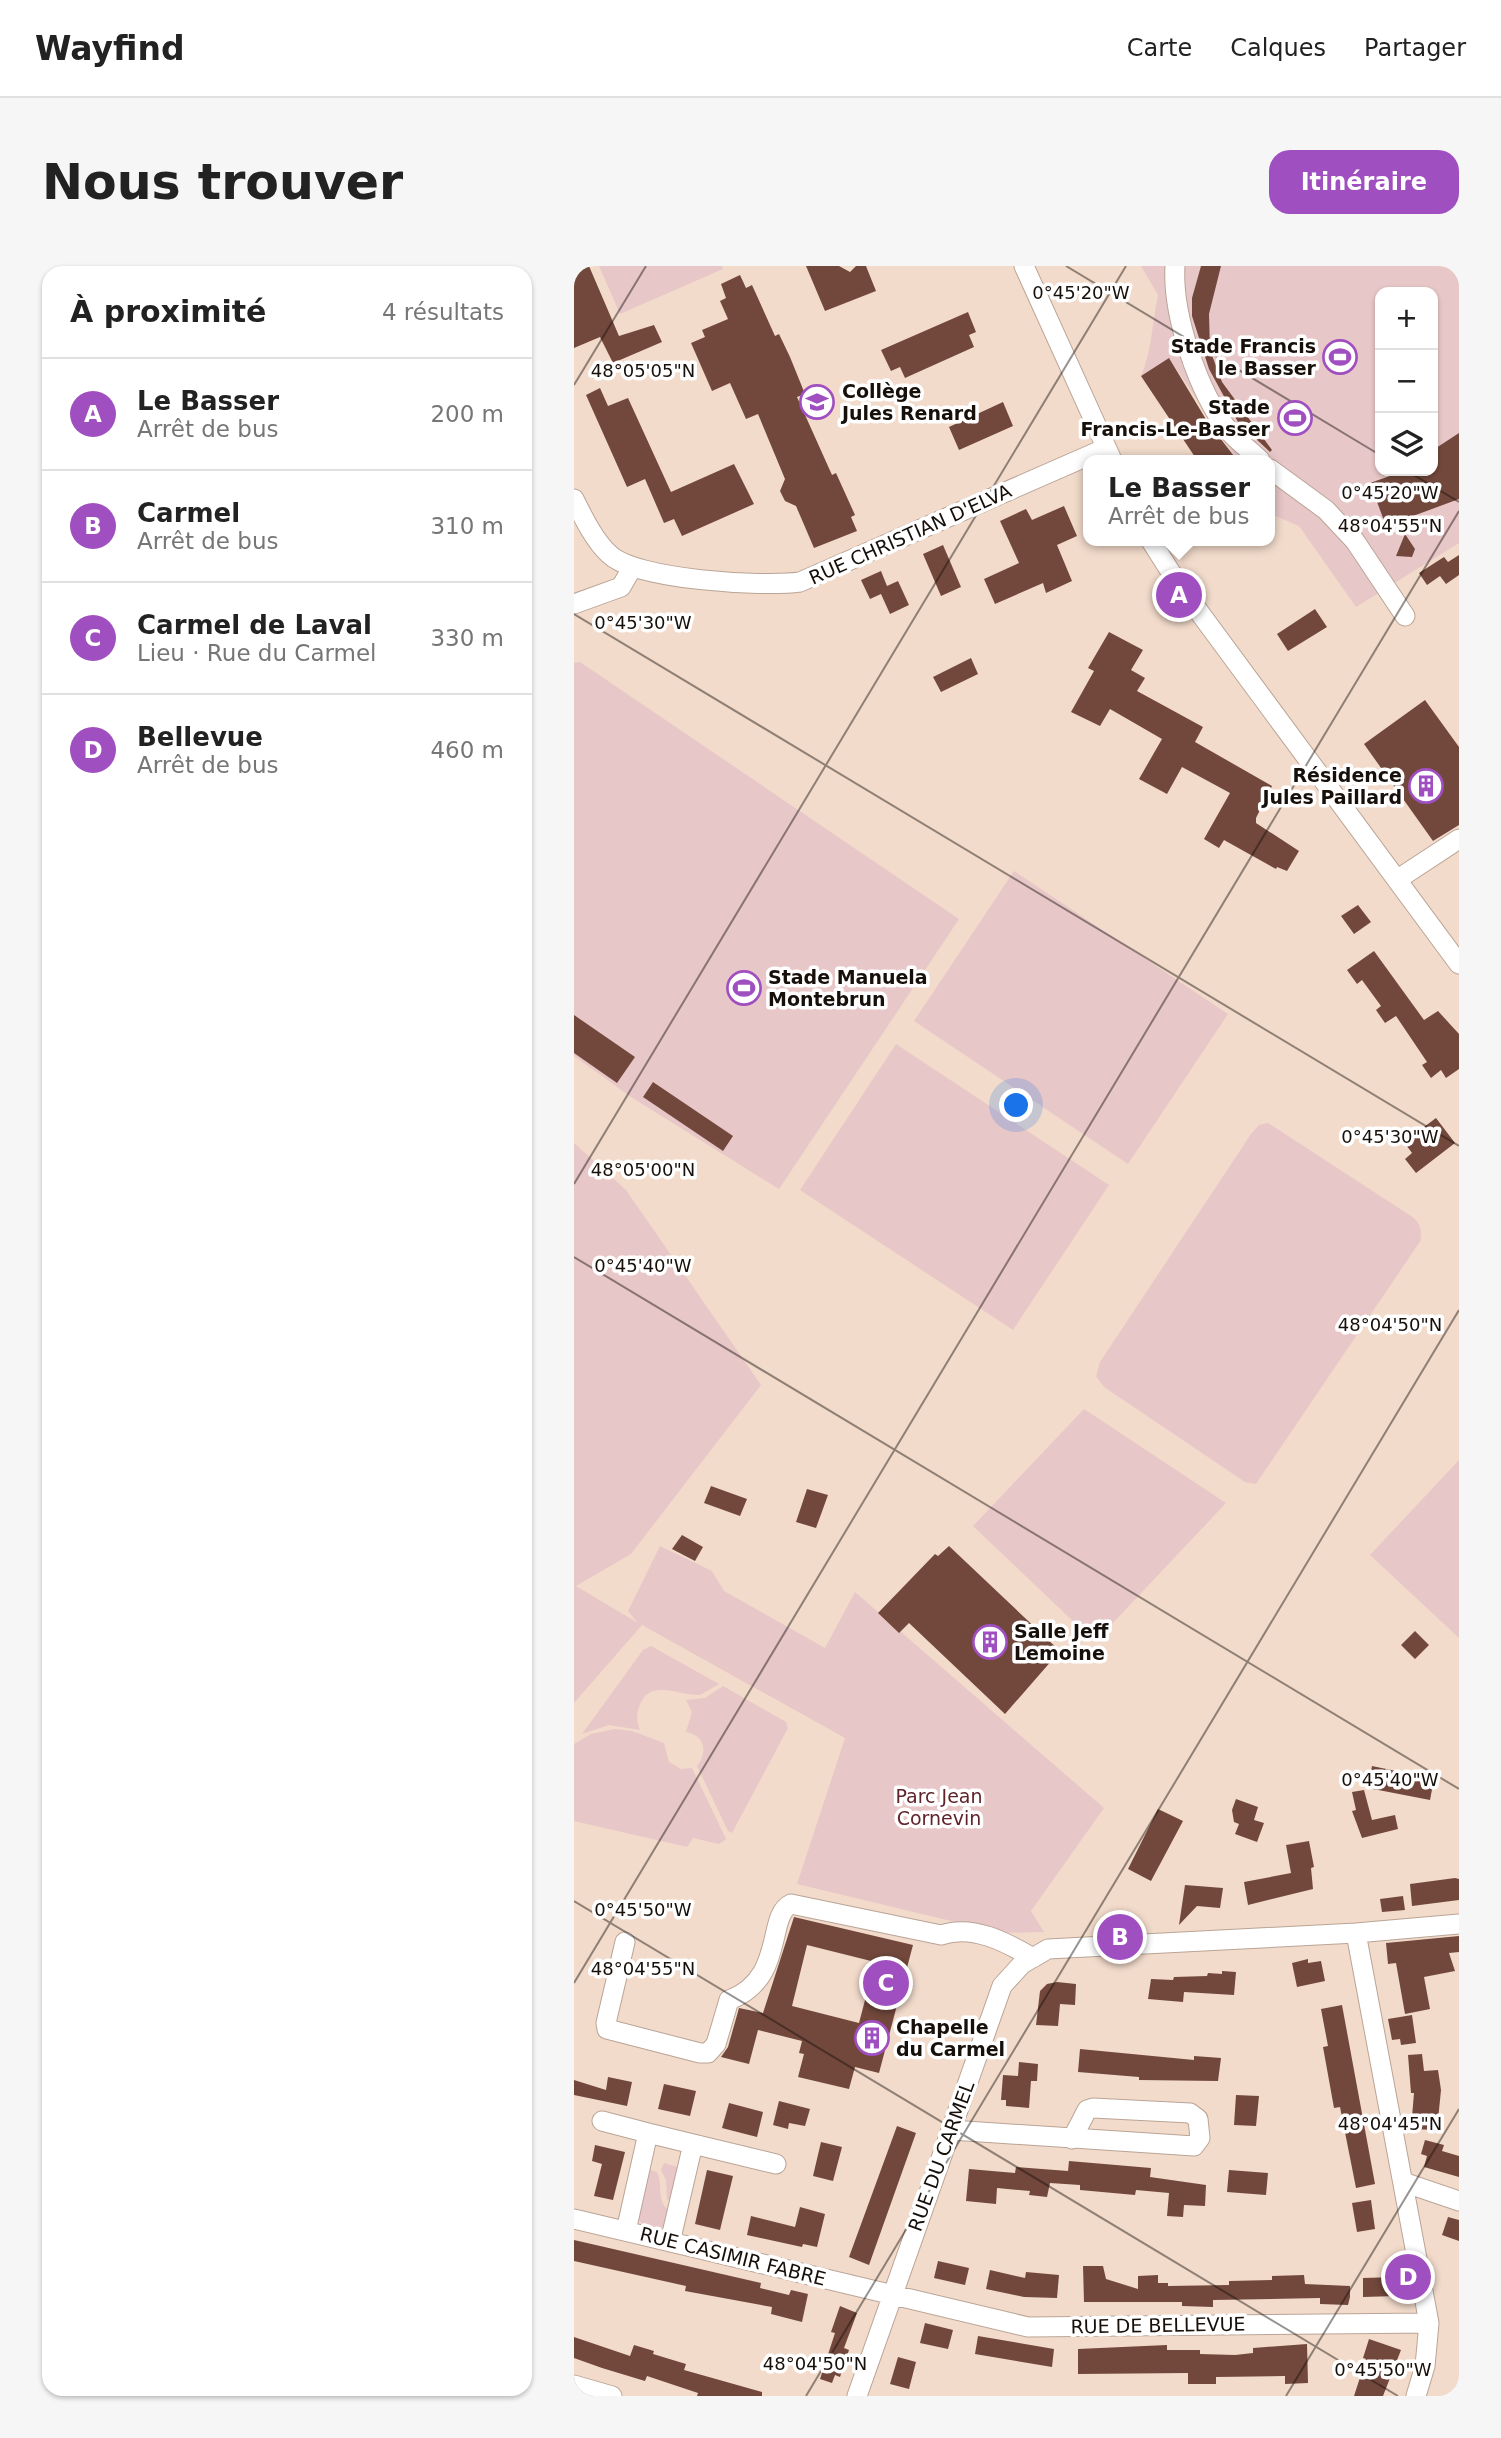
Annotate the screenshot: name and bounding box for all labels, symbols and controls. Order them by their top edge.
text: Wayfind [35,29,185,68]
text: Carte [1127,34,1192,62]
text: Calques [1230,34,1326,62]
text: Partager [1364,34,1466,62]
button: Itinéraire [1269,150,1459,214]
text: Nous trouver [42,154,403,211]
text: 0°45'20"W [1032,282,1130,303]
map controls [1375,287,1438,476]
button: + [1375,287,1438,350]
text: À proximité [70,294,266,329]
text: 4 résultats [382,299,504,325]
place label: Stade Francis le Basser [1171,335,1317,379]
sports icon: Stade Francis le Basser [1321,338,1359,376]
button: − [1375,350,1438,413]
text: 48°05'05"N [591,360,695,381]
place label: Collège Jules Renard [840,380,977,424]
school or university icon: Collège Jules Renard [798,383,836,421]
text: Le Basser [137,386,279,416]
place label: Stade Francis-Le-Basser [1080,396,1271,440]
sports icon: Stade Francis-Le-Basser [1276,399,1314,437]
text: A [84,401,102,427]
text: 200 m [430,401,504,427]
button: layers [1375,413,1438,476]
text: Arrêt de bus [137,416,278,442]
popup [1083,455,1275,546]
text: Le Basser [1108,473,1250,503]
street label: RUE CHRISTIAN D'ELVA [805,479,1015,589]
text: 0°45'20"W [1341,482,1439,503]
text: Carmel [137,498,240,528]
text: Arrêt de bus [1108,503,1249,529]
text: B [84,513,102,539]
text: 310 m [430,513,504,539]
text: 48°04'55"N [1338,515,1442,536]
text: Arrêt de bus [137,528,278,554]
pin: A [1156,569,1202,621]
text: Carmel de Laval [137,610,372,640]
text: 0°45'30"W [594,612,692,633]
text: C [85,625,101,651]
text: 330 m [430,625,504,651]
text: Lieu · Rue du Carmel [137,640,377,666]
text: Bellevue [137,722,263,752]
text: D [83,737,103,763]
text: 460 m [430,737,504,763]
text: Arrêt de bus [137,752,278,778]
place label: Résidence Jules Paillard [1261,764,1402,808]
building icon: Résidence Jules Paillard [1407,767,1445,805]
place label: Stade Manuela Montebrun [768,966,928,1010]
sports icon: Stade Manuela Montebrun [725,969,763,1007]
your location [999,1088,1033,1122]
text: 0°45'30"W [1341,1126,1439,1147]
text: 48°05'00"N [591,1159,695,1180]
text: 0°45'40"W [594,1255,692,1276]
text: 48°04'50"N [1338,1314,1442,1335]
place label: Salle Jeff Lemoine [1014,1620,1109,1664]
building icon: Salle Jeff Lemoine [971,1623,1009,1661]
text: 0°45'40"W [1341,1769,1439,1790]
park label: Parc Jean Cornevin [895,1785,983,1829]
text: 0°45'50"W [594,1899,692,1920]
pin: B [1097,1911,1143,1963]
pin: C [863,1957,909,2009]
text: 48°04'55"N [591,1958,695,1979]
place label: Chapelle du Carmel [896,2016,1005,2060]
building icon: Chapelle du Carmel [853,2019,891,2057]
street label: RUE DU CARMEL [904,2078,979,2234]
text: 48°04'45"N [1338,2113,1442,2134]
street label: RUE CASIMIR FABRE [638,2222,828,2290]
pin: D [1385,2251,1431,2303]
street label: RUE DE BELLEVUE [1070,2312,1246,2338]
text: 48°04'50"N [763,2353,867,2374]
text: 0°45'50"W [1334,2359,1432,2380]

